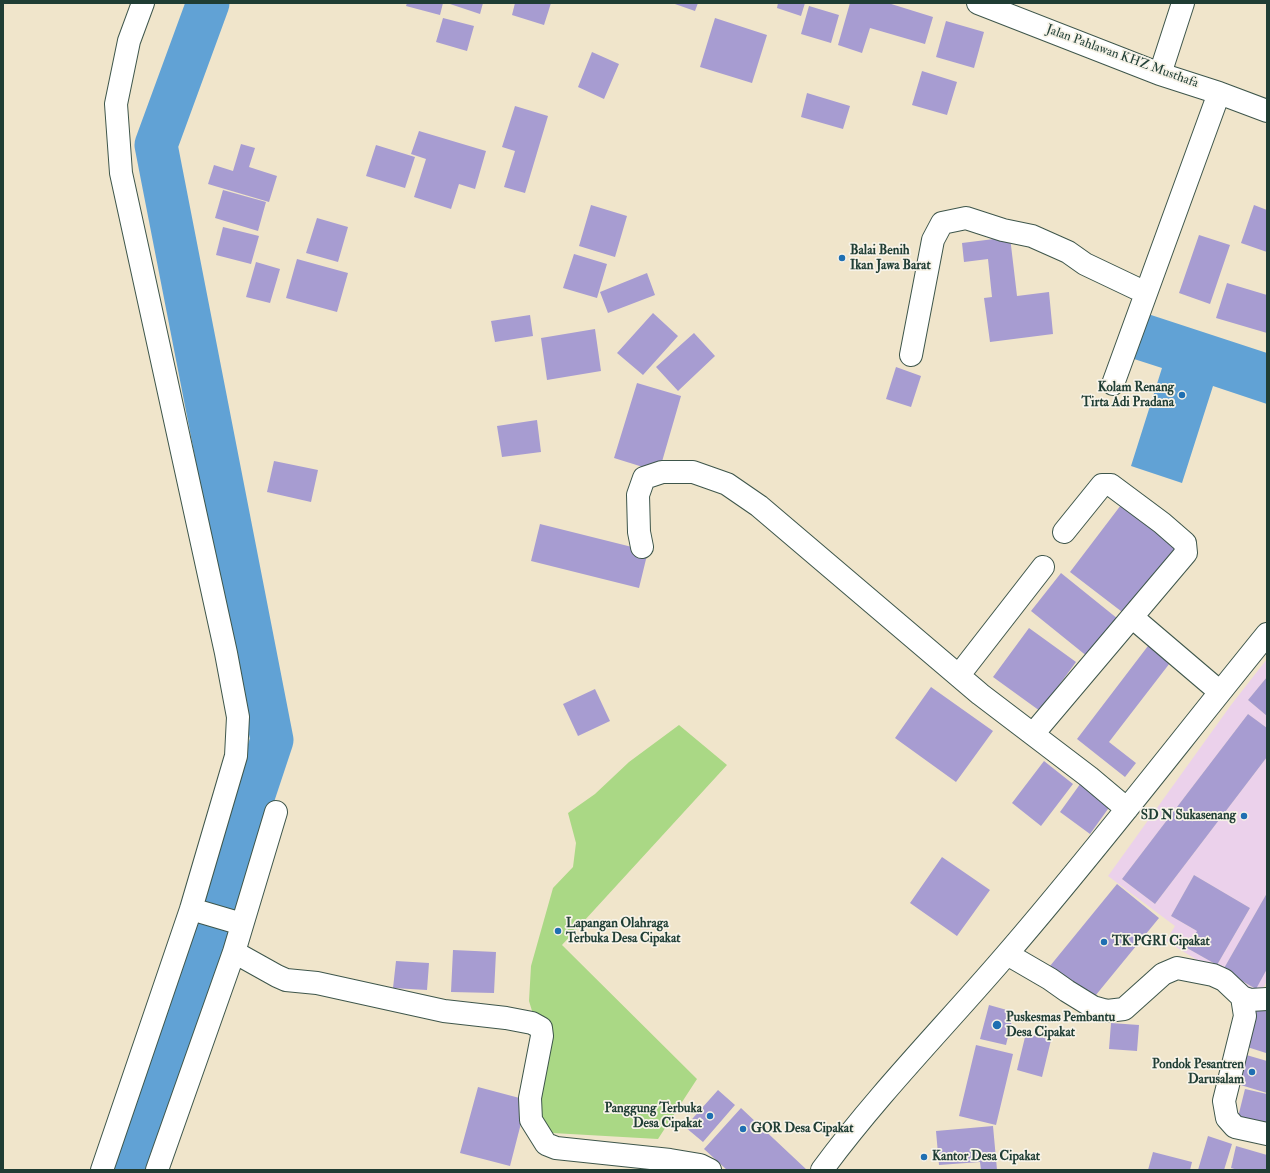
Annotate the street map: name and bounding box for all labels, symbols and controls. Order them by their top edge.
street label: Jalan Pahlawan KHZ Musthafa [1044,22,1200,92]
place label: Balai Benih Ikan Jawa Barat [850,243,931,274]
marker: Balai Benih Ikan Jawa Barat [837,253,847,263]
place label: Kolam Renang Tirta Adi Pradana [1082,380,1174,411]
marker: Kolam Renang Tirta Adi Pradana [1177,390,1187,400]
place label: SD N Sukasenang [1141,808,1236,824]
marker: SD N Sukasenang [1239,811,1249,821]
place label: Lapangan Olahraga Terbuka Desa Cipakat [566,916,681,947]
marker: Lapangan Olahraga Terbuka Desa Cipakat [553,926,563,936]
place label: TK PGRI Cipakat [1112,934,1210,950]
marker: TK PGRI Cipakat [1099,937,1109,947]
place label: Puskesmas Pembantu Desa Cipakat [1006,1010,1115,1041]
marker: Puskesmas Pembantu Desa Cipakat [991,1019,1003,1031]
place label: Pondok Pesantren Darusalam [1152,1057,1244,1088]
marker: Pondok Pesantren Darusalam [1247,1067,1257,1077]
place label: Panggung Terbuka Desa Cipakat [604,1101,702,1132]
marker: Panggung Terbuka Desa Cipakat [705,1111,715,1121]
place label: GOR Desa Cipakat [751,1121,853,1137]
marker: GOR Desa Cipakat [738,1124,748,1134]
place label: Kantor Desa Cipakat [932,1149,1040,1165]
marker: Kantor Desa Cipakat [919,1152,929,1162]

